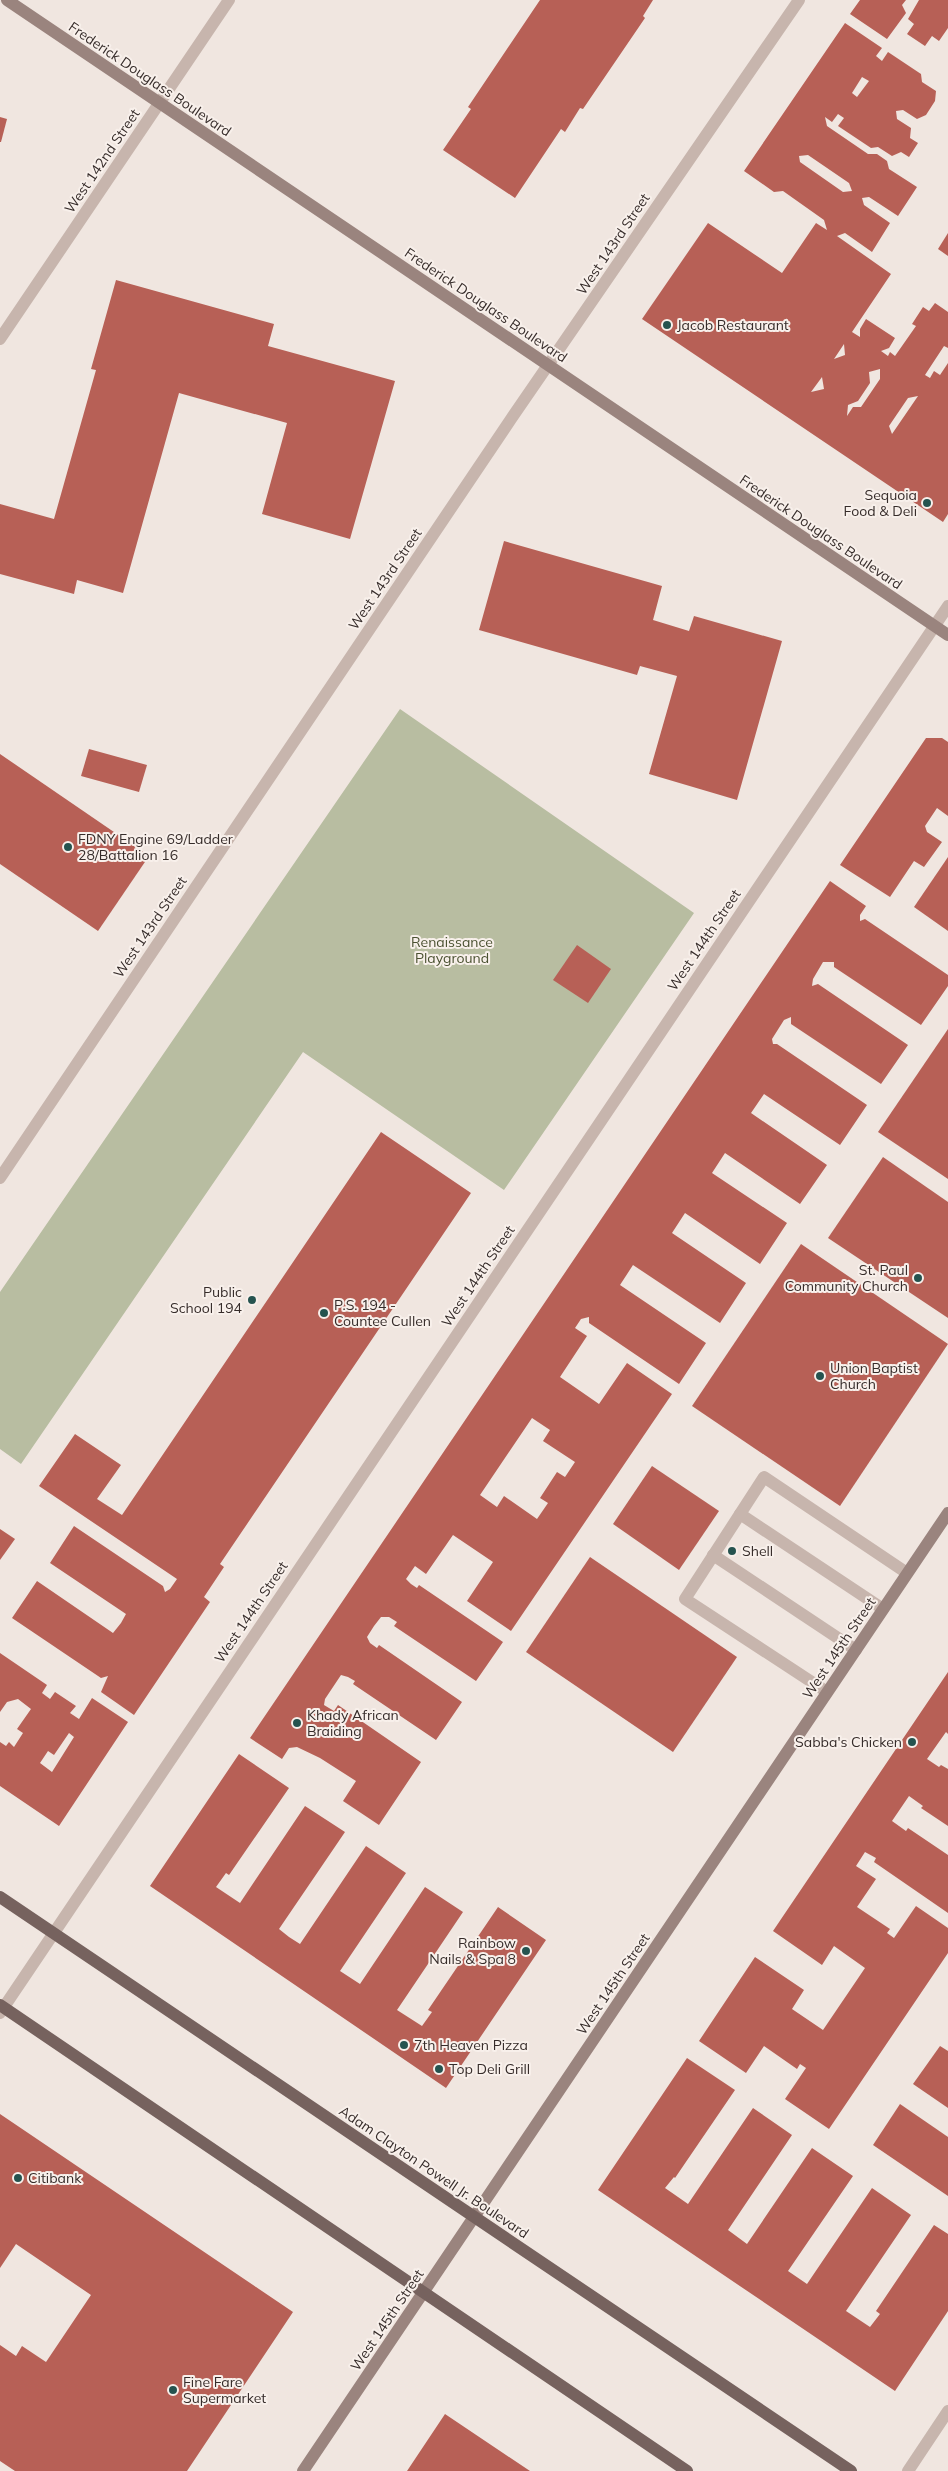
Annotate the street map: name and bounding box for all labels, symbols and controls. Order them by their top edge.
street label: Frederick Douglass Boulevard [65,18,235,140]
street label: West 142nd Street [60,105,144,217]
street label: West 143rd Street [572,190,654,298]
street label: Frederick Douglass Boulevard [401,244,571,366]
place label: Jacob Restaurant [677,316,789,334]
marker: Jacob Restaurant [661,319,673,331]
street label: Frederick Douglass Boulevard [736,471,906,593]
place label: Sequoia Food & Deli [844,486,917,520]
marker: Sequoia Food & Deli [921,497,933,509]
street label: West 143rd Street [344,525,426,633]
place label: FDNY Engine 69/Ladder 28/Battalion 16 [78,830,234,864]
marker: FDNY Engine 69/Ladder 28/Battalion 16 [62,841,74,853]
street label: West 143rd Street [109,873,191,981]
street label: West 144th Street [663,886,745,994]
park label: Renaissance Playground [411,933,493,967]
street label: West 144th Street [437,1222,519,1330]
place label: St. Paul Community Church [785,1261,908,1295]
marker: St. Paul Community Church [912,1272,924,1284]
place label: Public School 194 [170,1283,243,1317]
marker: Public School 194 [246,1294,258,1306]
place label: P.S. 194 - Countee Cullen [334,1296,431,1330]
marker: P.S. 194 - Countee Cullen [318,1307,330,1319]
place label: Union Baptist Church [830,1359,918,1393]
marker: Union Baptist Church [814,1370,826,1382]
place label: Shell [742,1542,773,1560]
marker: Shell [726,1545,738,1557]
street label: West 144th Street [210,1558,292,1666]
street label: West 145th Street [798,1594,880,1702]
place label: Khady African Braiding [307,1706,399,1740]
marker: Khady African Braiding [291,1717,303,1729]
place label: Sabba's Chicken [795,1733,902,1751]
marker: Sabba's Chicken [906,1736,918,1748]
street label: West 145th Street [572,1930,654,2038]
place label: Rainbow Nails & Spa 8 [429,1934,516,1968]
marker: Rainbow Nails & Spa 8 [520,1945,532,1957]
place label: 7th Heaven Pizza [414,2036,528,2054]
marker: 7th Heaven Pizza [398,2039,410,2051]
place label: Top Deli Grill [449,2060,530,2078]
marker: Top Deli Grill [433,2063,445,2075]
street label: Adam Clayton Powell Jr. Boulevard [336,2102,532,2242]
place label: Citibank [28,2169,82,2187]
marker: Citibank [12,2172,24,2184]
street label: West 145th Street [346,2266,428,2374]
place label: Fine Fare Supermarket [183,2373,266,2407]
marker: Fine Fare Supermarket [167,2384,179,2396]

